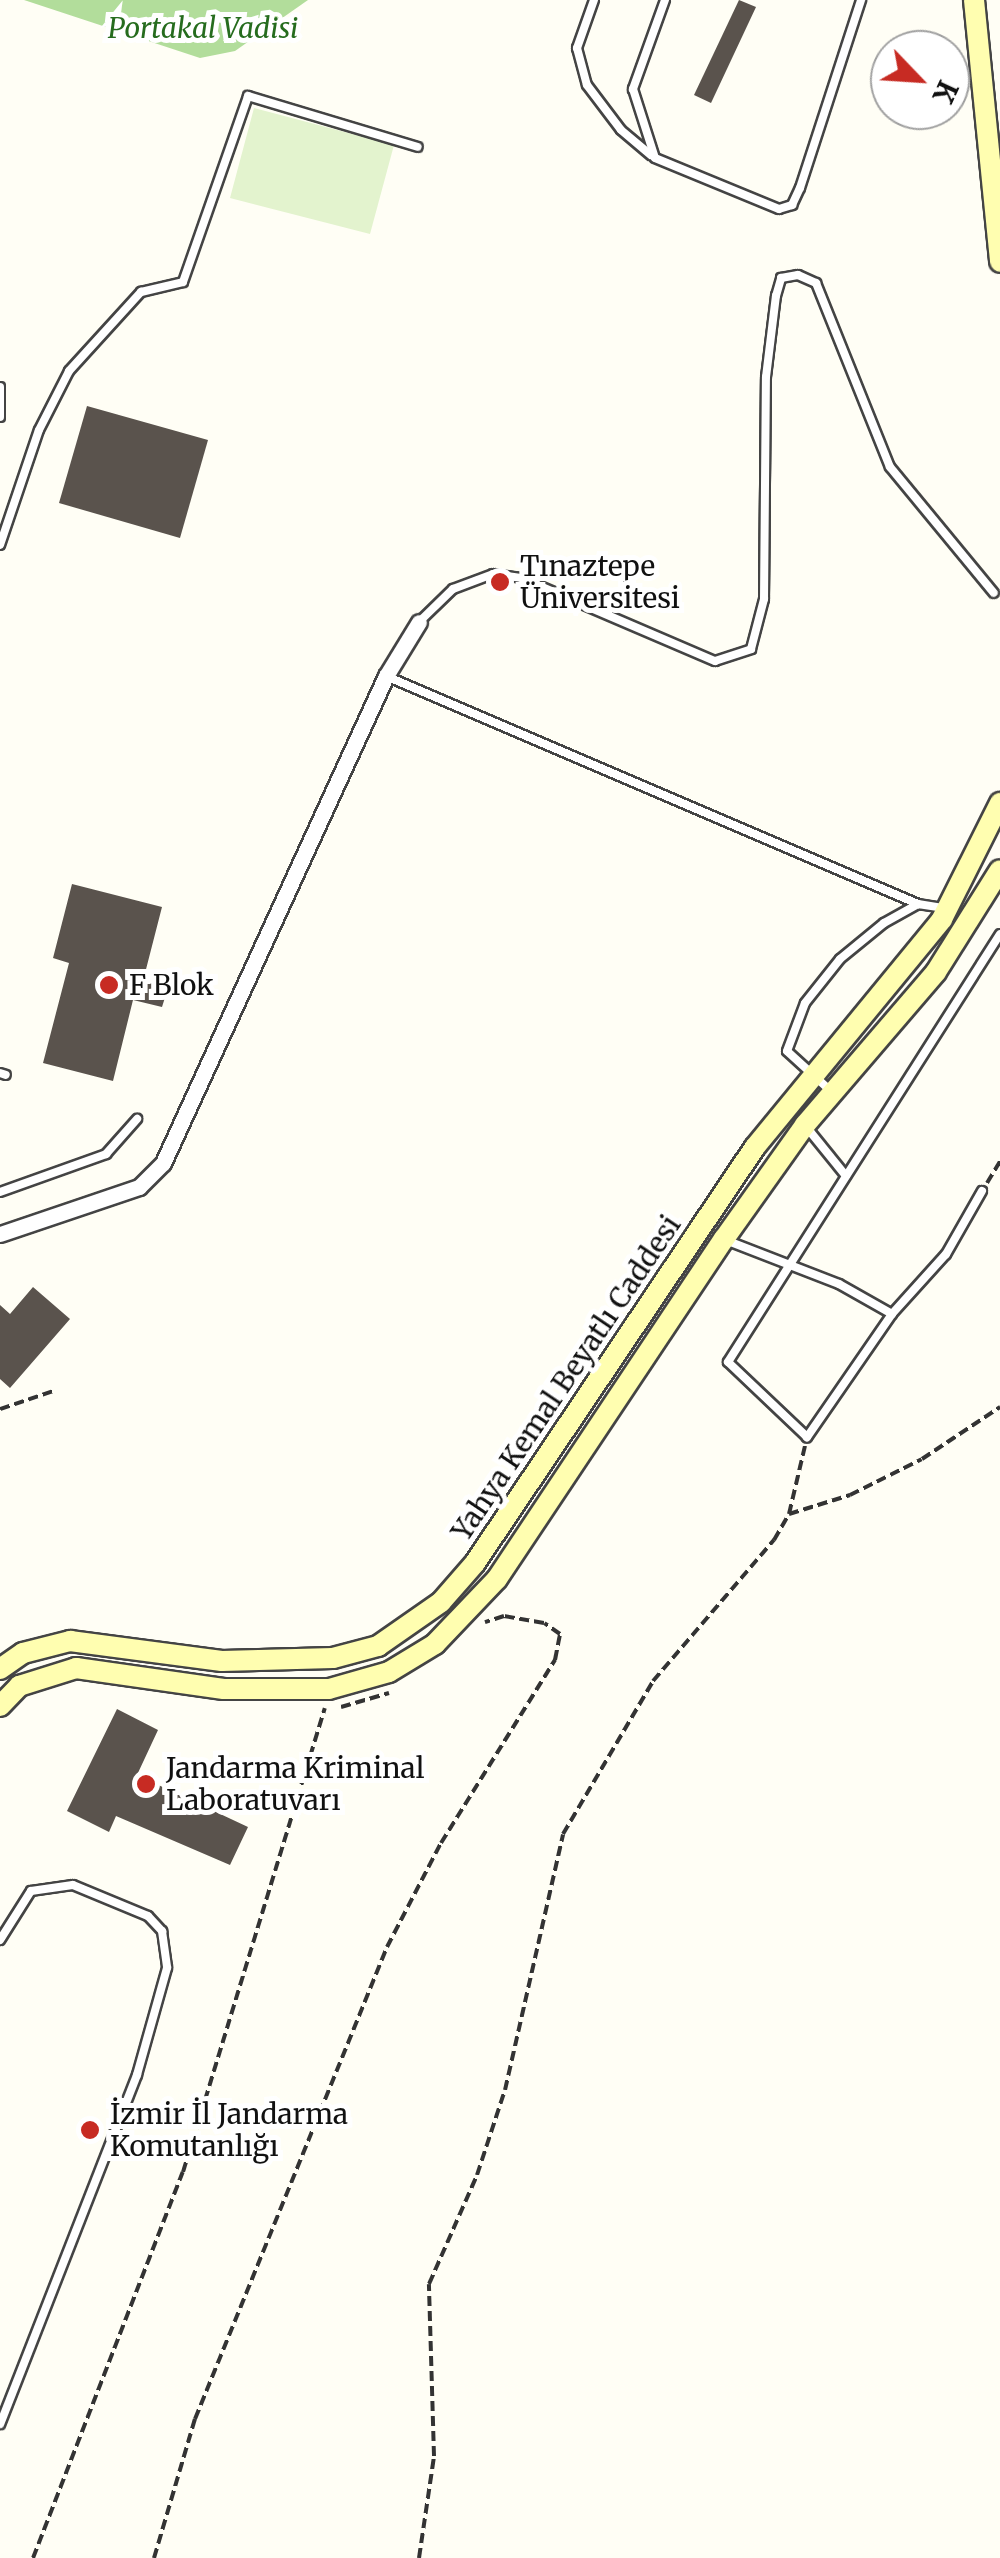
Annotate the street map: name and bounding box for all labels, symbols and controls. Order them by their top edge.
park label: Portakal Vadisi [108,11,298,45]
north arrow [870,30,970,130]
text: K [925,75,966,109]
place label: Tınaztepe Üniversitesi [520,549,680,615]
marker: Tınaztepe Üniversitesi [489,571,511,593]
place label: F Blok [129,968,214,1002]
marker: F Blok [98,974,120,996]
street label: Yahya Kemal Beyatlı Caddesi [445,1209,687,1547]
place label: Jandarma Kriminal Laboratuvarı [166,1751,424,1817]
marker: Jandarma Kriminal Laboratuvarı [135,1773,157,1795]
place label: İzmir İl Jandarma Komutanlığı [110,2097,348,2163]
marker: İzmir İl Jandarma Komutanlığı [79,2119,101,2141]

